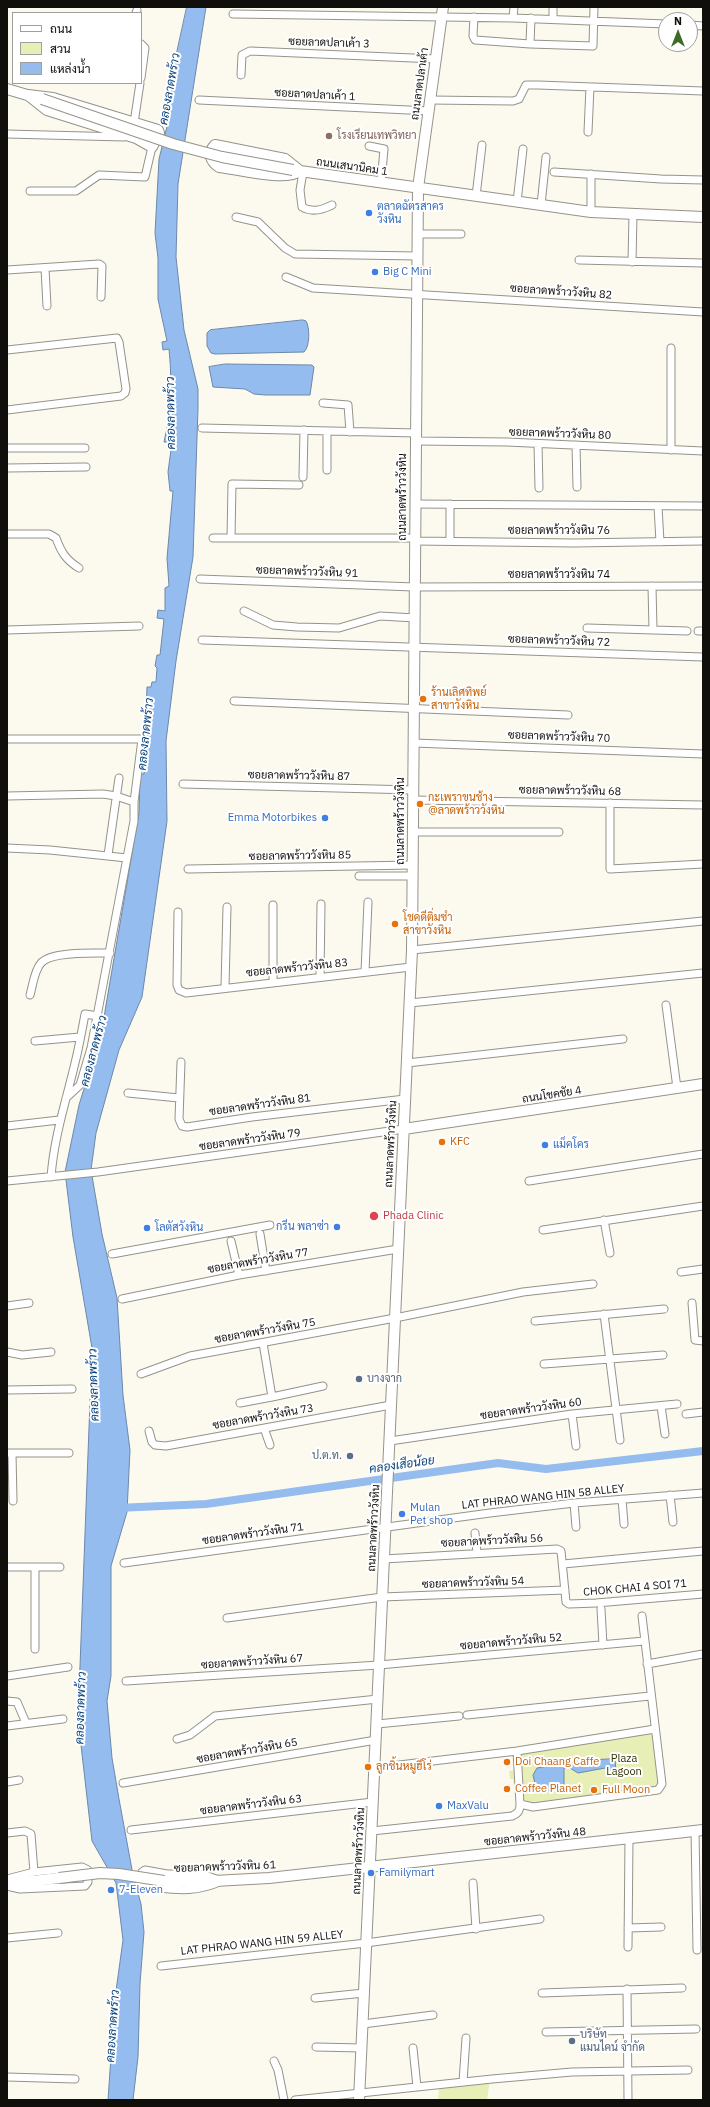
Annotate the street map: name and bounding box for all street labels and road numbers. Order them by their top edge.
street label: ซอยลาดปลาเค้า 3 [288,35,370,51]
street label: ถนนลาดปลาเค้า [408,47,432,121]
street label: ซอยลาดปลาเค้า 1 [274,86,356,104]
street label: ถนนเสนานิคม 1 [315,155,389,179]
street label: ซอยลาดพร้าววังหิน 82 [509,282,613,302]
street label: ซอยลาดพร้าววังหิน 80 [509,426,611,442]
street label: ถนนลาดพร้าววังหิน [396,453,410,541]
street label: ซอยลาดพร้าววังหิน 76 [508,524,610,538]
street label: ซอยลาดพร้าววังหิน 91 [256,564,358,580]
street label: ซอยลาดพร้าววังหิน 74 [508,568,610,582]
street label: ซอยลาดพร้าววังหิน 72 [508,633,610,649]
street label: ซอยลาดพร้าววังหิน 70 [508,729,610,745]
street label: ซอยลาดพร้าววังหิน 87 [248,769,350,783]
street label: ถนนลาดพร้าววังหิน [394,777,408,865]
street label: ซอยลาดพร้าววังหิน 68 [519,784,621,798]
street label: ซอยลาดพร้าววังหิน 85 [249,849,351,863]
street label: ซอยลาดพร้าววังหิน 83 [245,956,349,980]
street label: ถนนโชคชัย 4 [521,1084,583,1106]
street label: ซอยลาดพร้าววังหิน 81 [208,1091,312,1119]
street label: ถนนลาดพร้าววังหิน [382,1100,400,1188]
street label: ซอยลาดพร้าววังหิน 79 [198,1126,302,1154]
street label: ซอยลาดพร้าววังหิน 77 [206,1246,310,1276]
street label: ซอยลาดพร้าววังหิน 75 [213,1316,317,1346]
street label: ซอยลาดพร้าววังหิน 60 [479,1395,583,1423]
street label: ซอยลาดพร้าววังหิน 73 [211,1402,315,1432]
street label: LAT PHRAO WANG HIN 58 ALLEY [461,1482,625,1512]
street label: ถนนลาดพร้าววังหิน [365,1484,383,1572]
street label: ซอยลาดพร้าววังหิน 71 [201,1520,305,1548]
street label: ซอยลาดพร้าววังหิน 56 [441,1532,543,1550]
street label: ซอยลาดพร้าววังหิน 54 [422,1575,524,1591]
street label: CHOK CHAI 4 SOI 71 [583,1577,687,1599]
street label: ซอยลาดพร้าววังหิน 52 [459,1631,563,1653]
street label: ซอยลาดพร้าววังหิน 67 [200,1652,304,1672]
street label: ซอยลาดพร้าววังหิน 65 [195,1736,299,1766]
street label: ซอยลาดพร้าววังหิน 63 [199,1792,303,1818]
street label: ถนนลาดพร้าววังหิน [350,1807,368,1895]
street label: ซอยลาดพร้าววังหิน 48 [483,1825,587,1849]
street label: ซอยลาดพร้าววังหิน 61 [174,1859,276,1875]
street label: LAT PHRAO WANG HIN 59 ALLEY [180,1928,344,1958]

